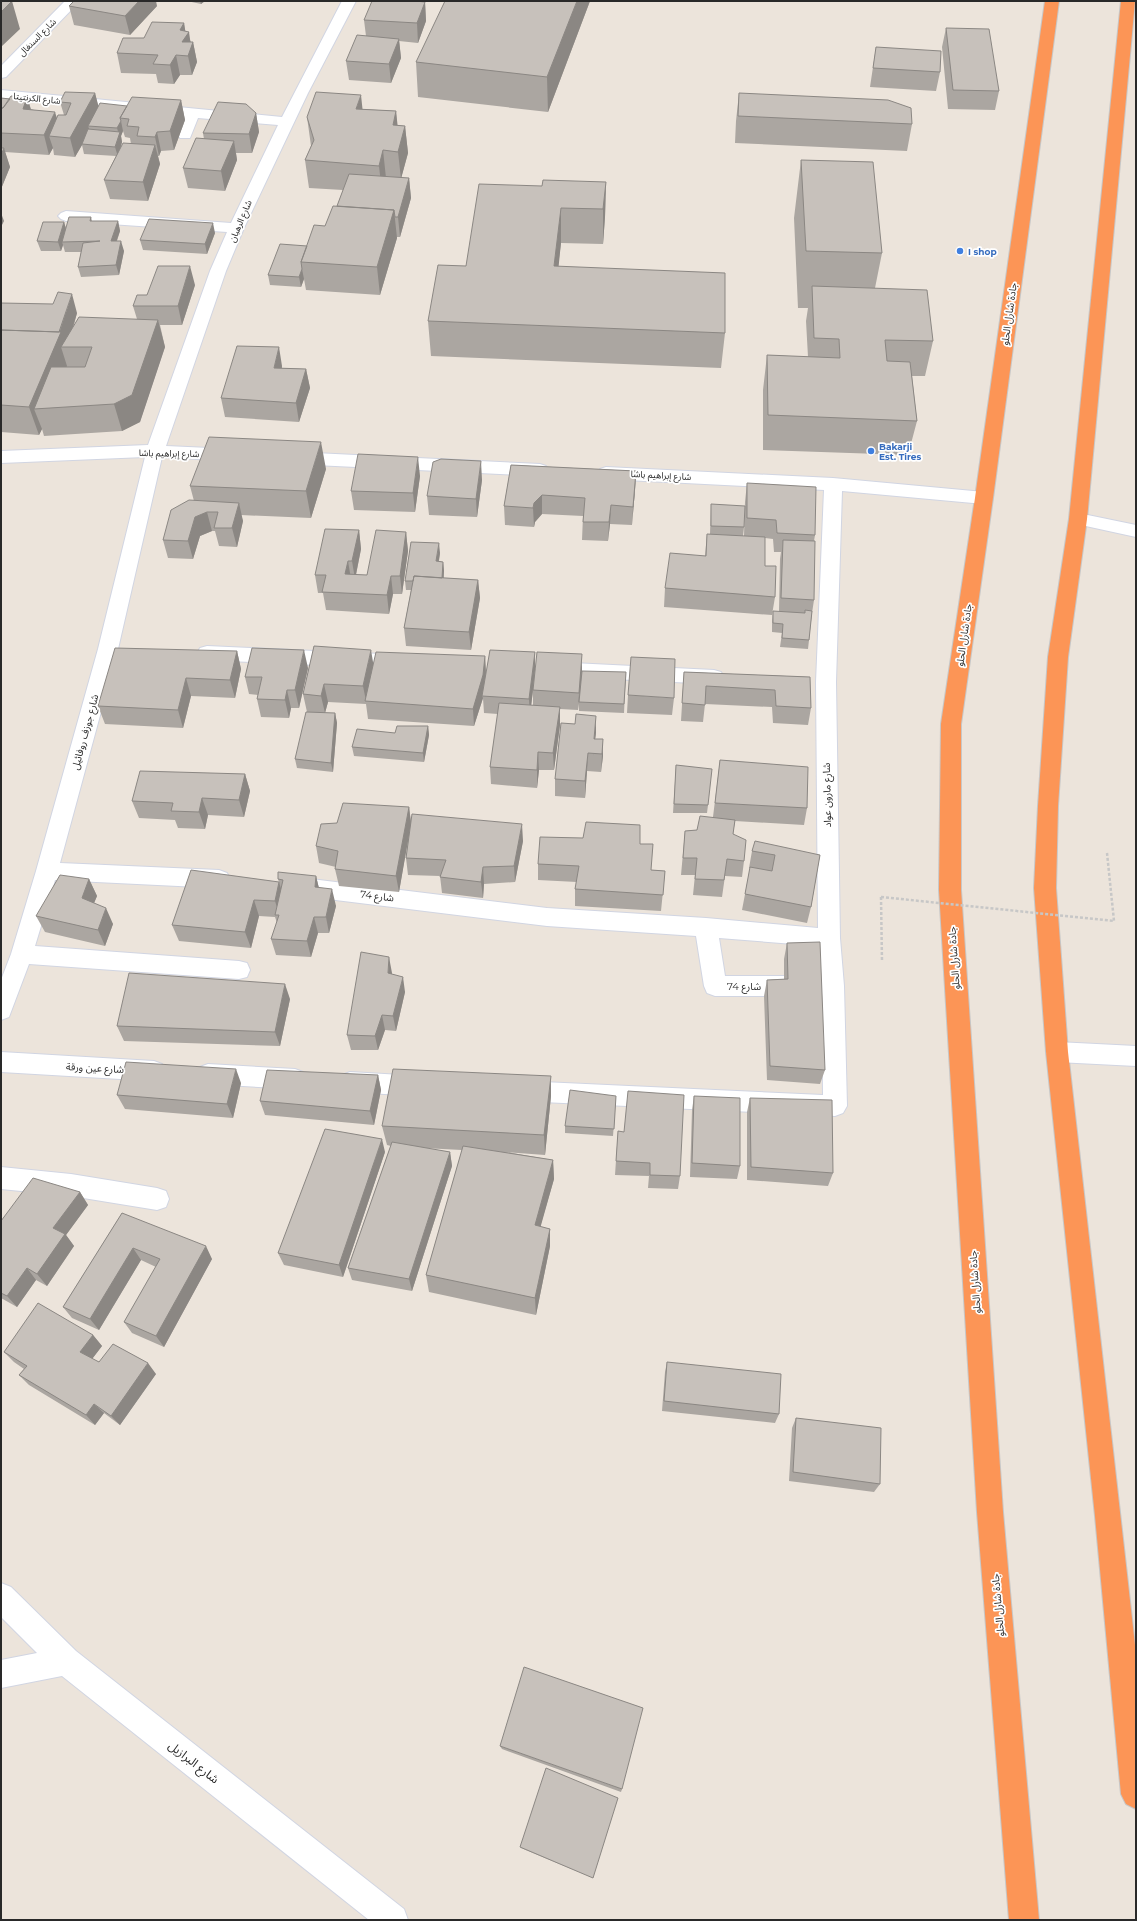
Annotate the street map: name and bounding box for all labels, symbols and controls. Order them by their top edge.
street label: شارع السنغال [16,16,60,60]
street label: شارع الكرنتيتا [13,90,61,108]
street label: شارع الرهبان [226,198,256,244]
marker: I shop [955,246,965,256]
place label: I shop [968,246,997,257]
street label: جادة شارل الحلو [998,282,1020,346]
place label: Bakarji Est. Tires [879,441,921,462]
marker: Bakarji Est. Tires [866,446,876,456]
street label: شارع إبراهيم باشا [139,447,199,461]
street label: شارع إبراهيم باشا [630,468,692,484]
street label: جادة شارل الحلو [953,603,975,667]
street label: شارع جوزف روفائيل [69,693,102,772]
street label: شارع مارون عواد [820,762,835,827]
street label: شارع 74 [359,887,395,906]
street label: جادة شارل الحلو [945,926,963,990]
street label: شارع 74 [727,980,761,994]
street label: شارع عين ورقة [66,1060,124,1077]
street label: جادة شارل الحلو [966,1250,984,1314]
street label: جادة شارل الحلو [989,1573,1007,1637]
street label: شارع البرازيل [164,1738,222,1788]

